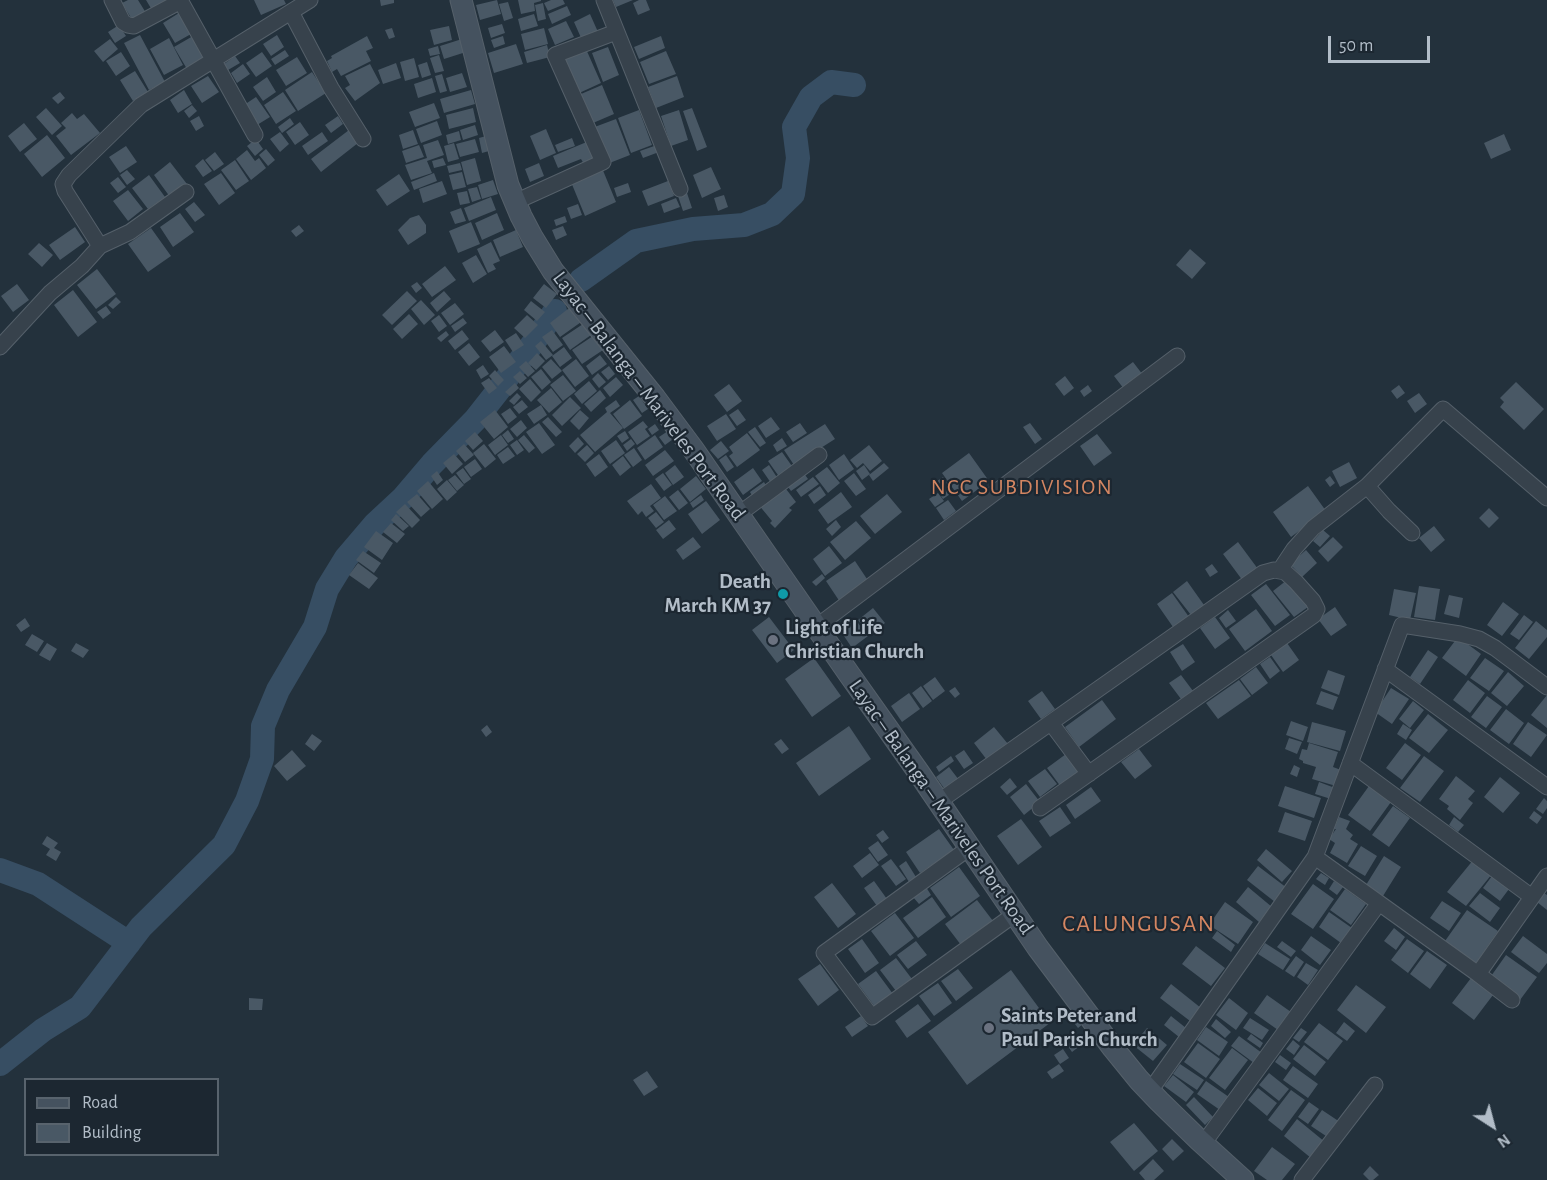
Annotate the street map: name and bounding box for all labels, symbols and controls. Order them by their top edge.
scale bar [1331,24,1433,62]
text: 50 m [1339,37,1373,55]
street label: Layac – Balanga – Mariveles Port Road [547,266,751,526]
district label: NCC SUBDIVISION [931,474,1113,500]
place label: Death March KM 37 [665,569,771,619]
marker: Death March KM 37 [776,587,790,601]
place label: Light of Life Christian Church [785,615,924,665]
marker: Light of Life Christian Church [766,633,780,647]
street label: Layac – Balanga – Mariveles Port Road [843,675,1039,939]
district label: CALUNGUSAN [1062,910,1216,938]
place label: Saints Peter and Paul Parish Church [1001,1003,1158,1053]
marker: Saints Peter and Paul Parish Church [982,1021,996,1035]
legend [24,1078,219,1156]
text: Road [82,1094,118,1112]
north arrow [1463,1096,1523,1156]
text: Building [82,1124,141,1142]
text: N [1494,1131,1513,1150]

